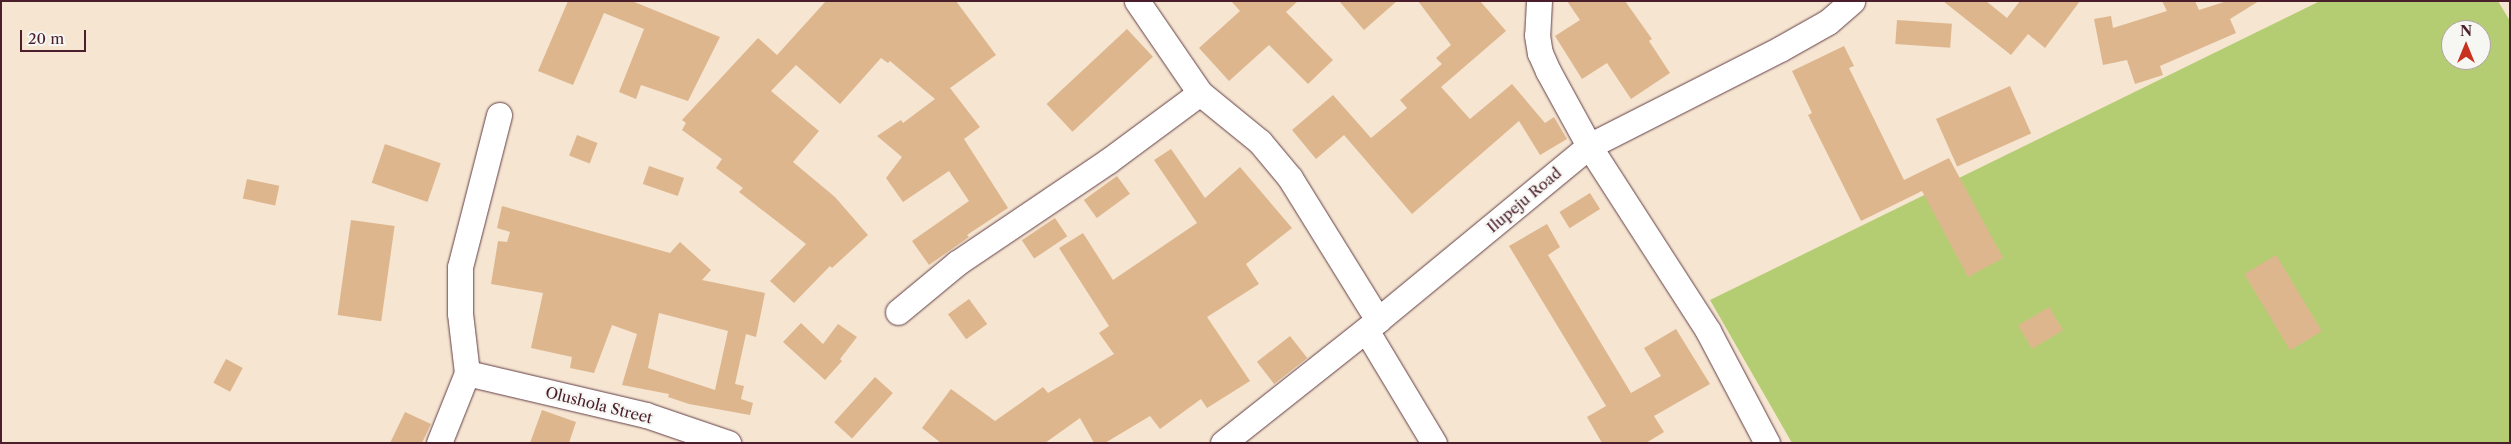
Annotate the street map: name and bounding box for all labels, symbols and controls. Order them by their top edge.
scale bar [22,20,89,52]
north arrow [2441,20,2491,70]
text: N [2460,22,2472,40]
text: 20 m [28,29,64,48]
street label: Ilupeju Road [1483,164,1565,236]
street label: Olushola Street [543,383,655,427]

